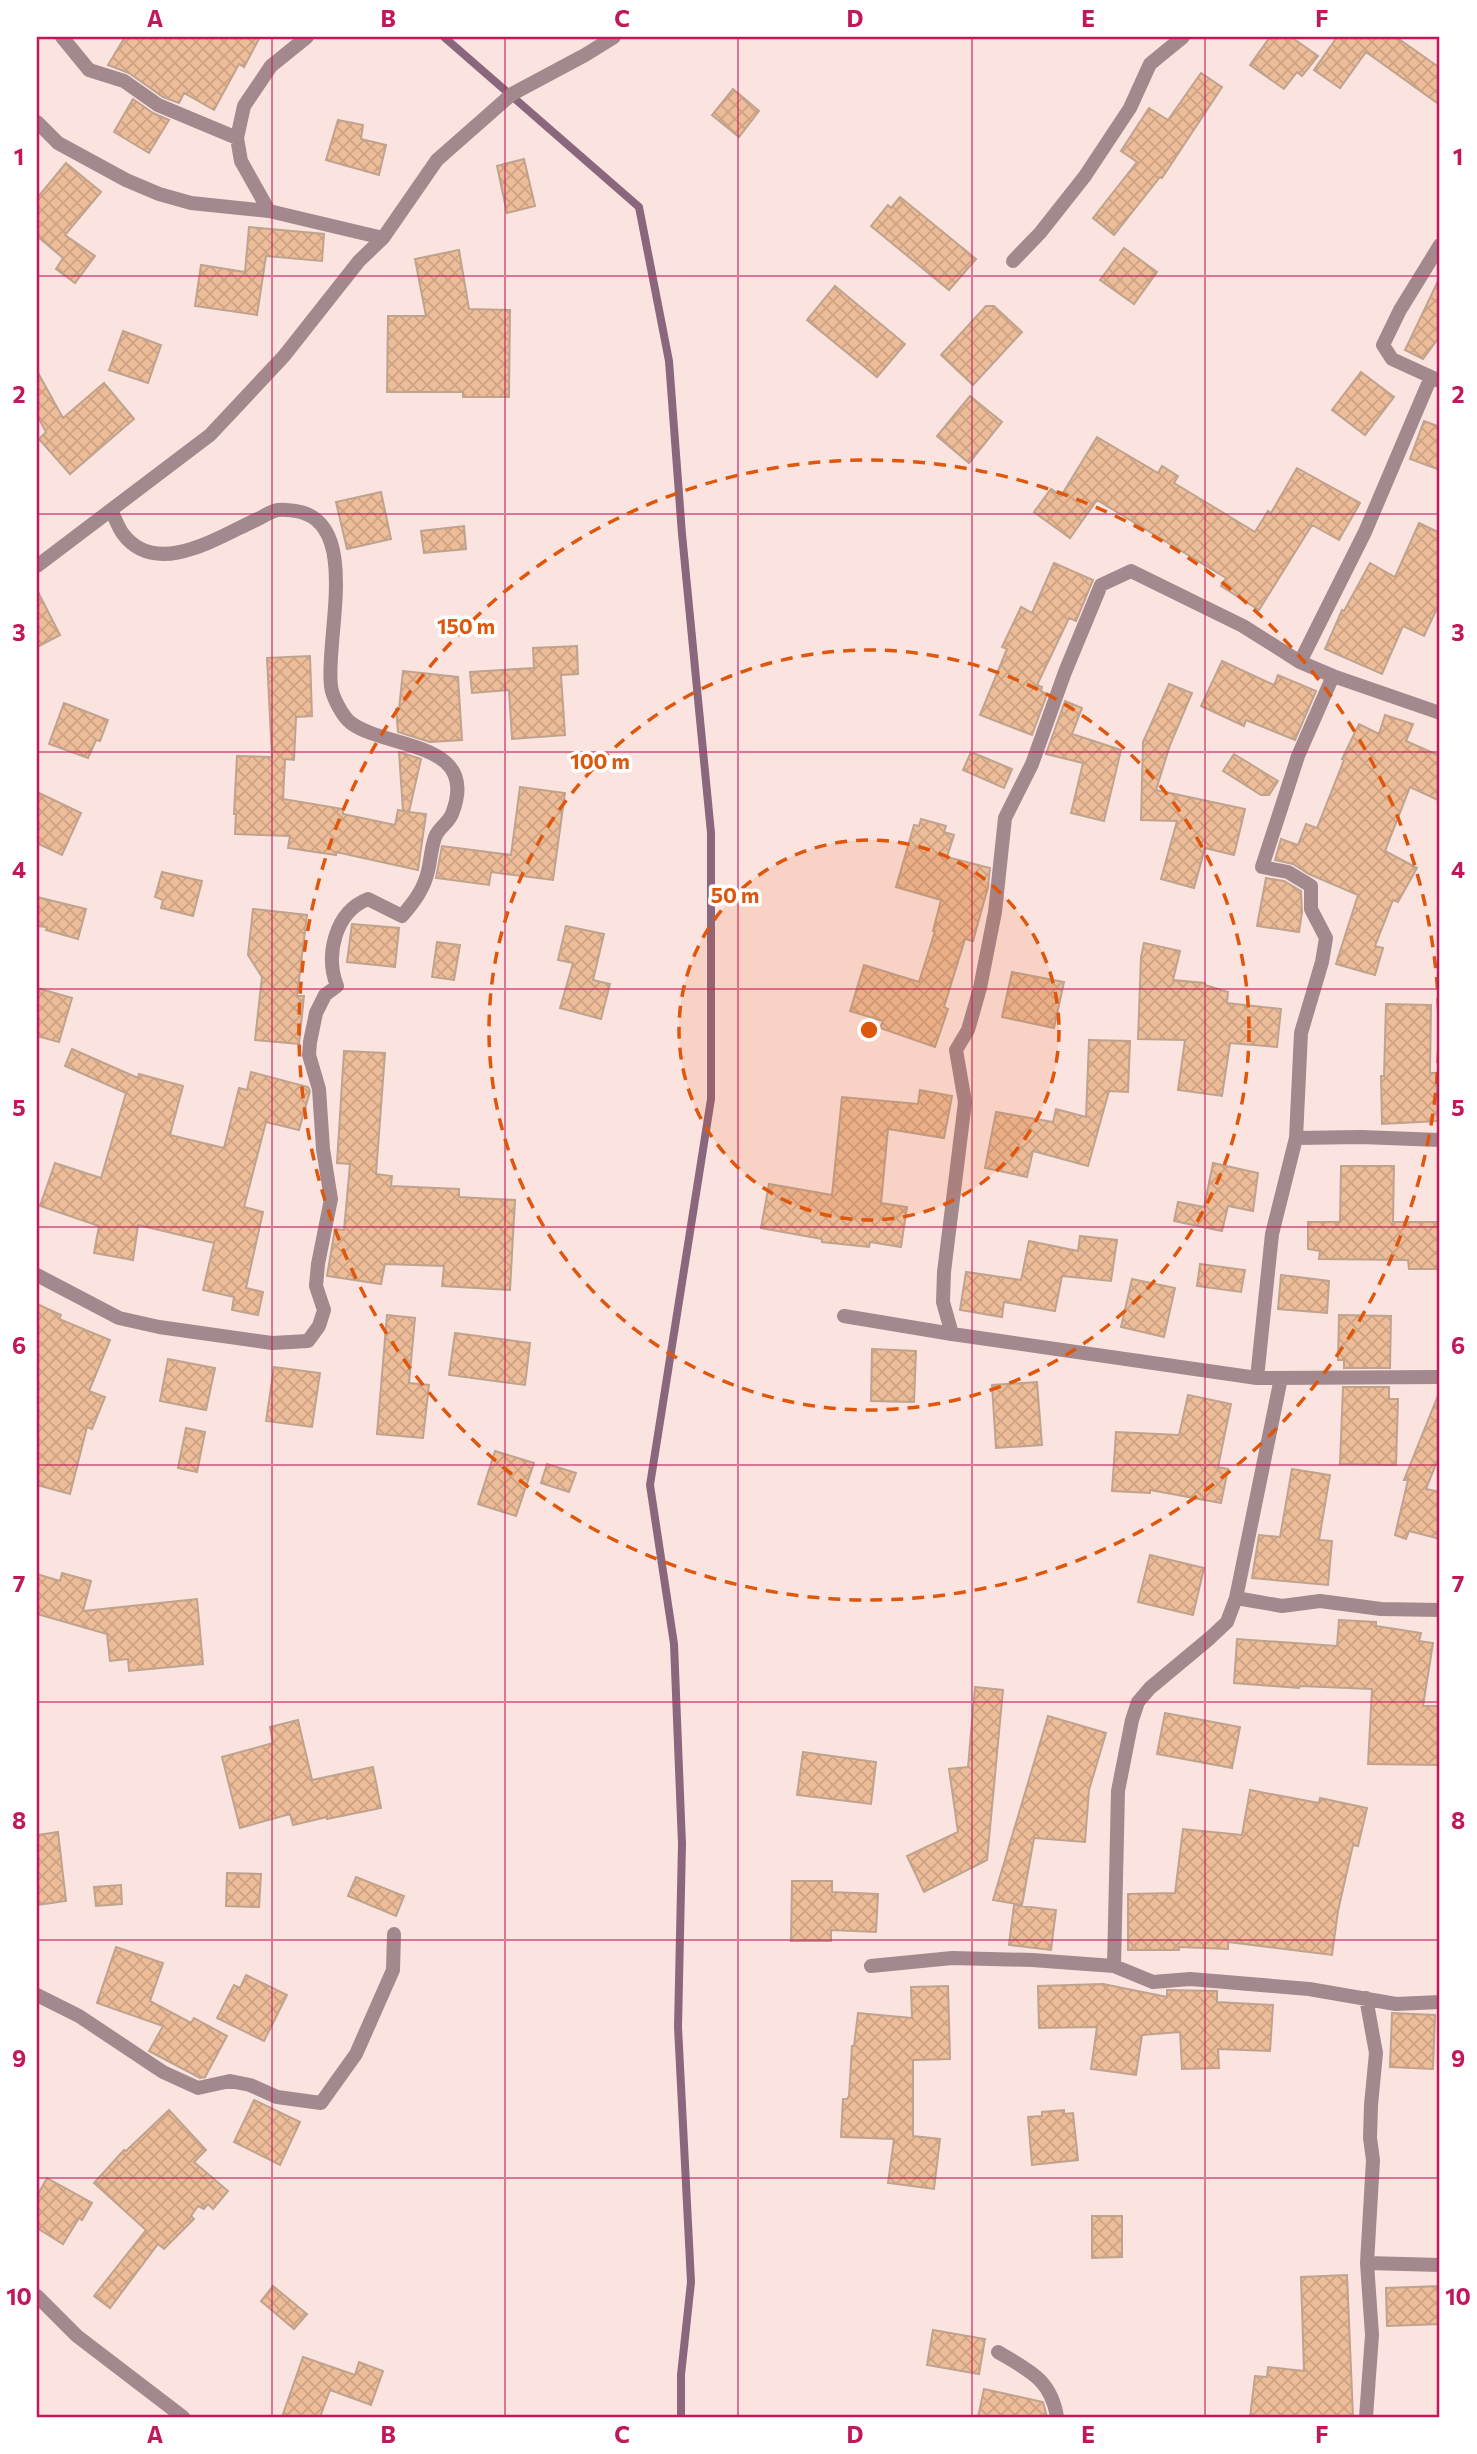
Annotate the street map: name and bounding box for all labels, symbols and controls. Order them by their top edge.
text: A [147,4,164,32]
text: B [380,4,396,32]
text: C [614,4,630,32]
text: D [847,4,864,32]
text: E [1081,4,1095,32]
text: F [1315,4,1329,32]
text: 1 [14,142,24,170]
text: 1 [1453,142,1463,170]
text: 2 [12,380,26,408]
text: 2 [1451,380,1465,408]
text: 150 m [437,613,495,638]
text: 3 [12,618,26,646]
text: 3 [1451,618,1465,646]
text: 100 m [570,748,630,773]
text: 4 [12,855,26,883]
text: 4 [1451,855,1465,883]
text: 50 m [711,882,759,907]
centre of rings [857,1018,881,1042]
text: 5 [12,1093,26,1121]
text: 5 [1451,1093,1465,1121]
text: 6 [12,1331,26,1359]
text: 6 [1451,1331,1465,1359]
text: 7 [13,1569,25,1597]
text: 7 [1452,1569,1464,1597]
text: 8 [12,1806,26,1834]
text: 8 [1451,1806,1465,1834]
text: 9 [12,2044,26,2072]
text: 9 [1451,2044,1465,2072]
text: 10 [6,2282,32,2310]
text: 10 [1445,2282,1471,2310]
text: A [147,2420,164,2448]
text: B [380,2420,396,2448]
text: C [614,2420,630,2448]
text: D [847,2420,864,2448]
text: E [1081,2420,1095,2448]
text: F [1315,2420,1329,2448]

